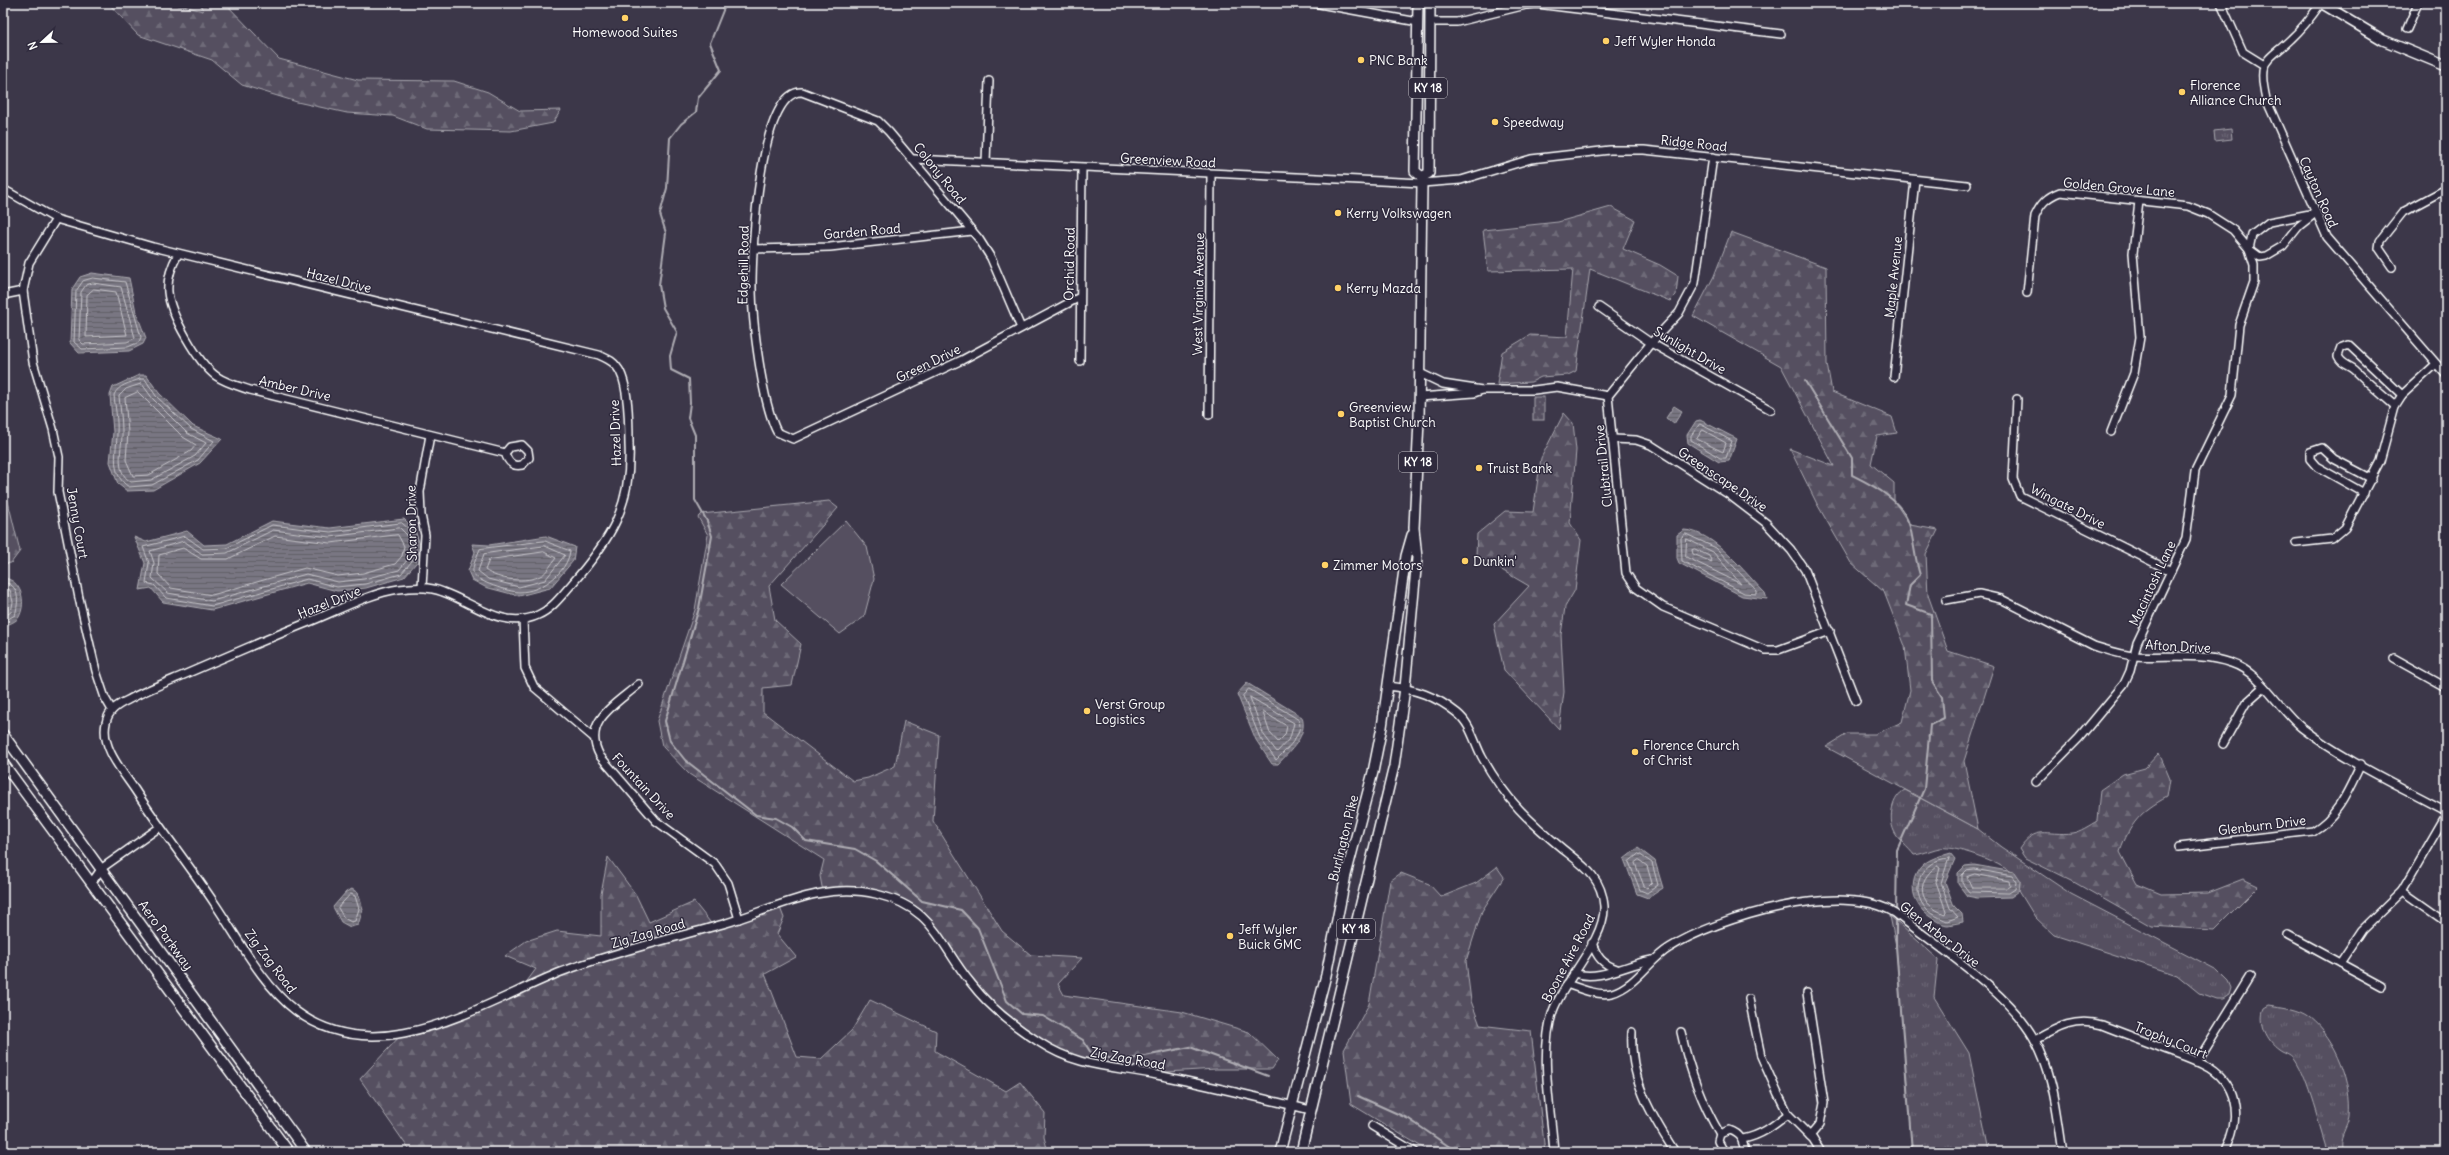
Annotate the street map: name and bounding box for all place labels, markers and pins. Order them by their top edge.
marker: Homewood Suites [620,13,630,23]
place label: Homewood Suites [572,24,678,41]
place label: Jeff Wyler Honda [1614,33,1716,50]
marker: Jeff Wyler Honda [1601,36,1611,46]
place label: PNC Bank [1369,52,1428,69]
marker: PNC Bank [1356,55,1366,65]
place label: Florence Alliance Church [2190,77,2282,109]
marker: Florence Alliance Church [2177,87,2187,97]
place label: Speedway [1503,114,1564,131]
marker: Speedway [1490,117,1500,127]
place label: Kerry Volkswagen [1346,205,1452,222]
marker: Kerry Volkswagen [1333,208,1343,218]
place label: Kerry Mazda [1346,280,1421,297]
marker: Kerry Mazda [1333,283,1343,293]
place label: Greenview Baptist Church [1349,399,1436,431]
marker: Greenview Baptist Church [1336,409,1346,419]
place label: Truist Bank [1487,460,1553,477]
marker: Truist Bank [1474,463,1484,473]
place label: Dunkin' [1473,553,1517,570]
marker: Dunkin' [1460,556,1470,566]
place label: Zimmer Motors [1333,557,1422,574]
marker: Zimmer Motors [1320,560,1330,570]
place label: Verst Group Logistics [1095,696,1165,728]
marker: Verst Group Logistics [1082,706,1092,716]
place label: Florence Church of Christ [1643,737,1740,769]
marker: Florence Church of Christ [1630,747,1640,757]
place label: Jeff Wyler Buick GMC [1238,921,1302,953]
marker: Jeff Wyler Buick GMC [1225,931,1235,941]

